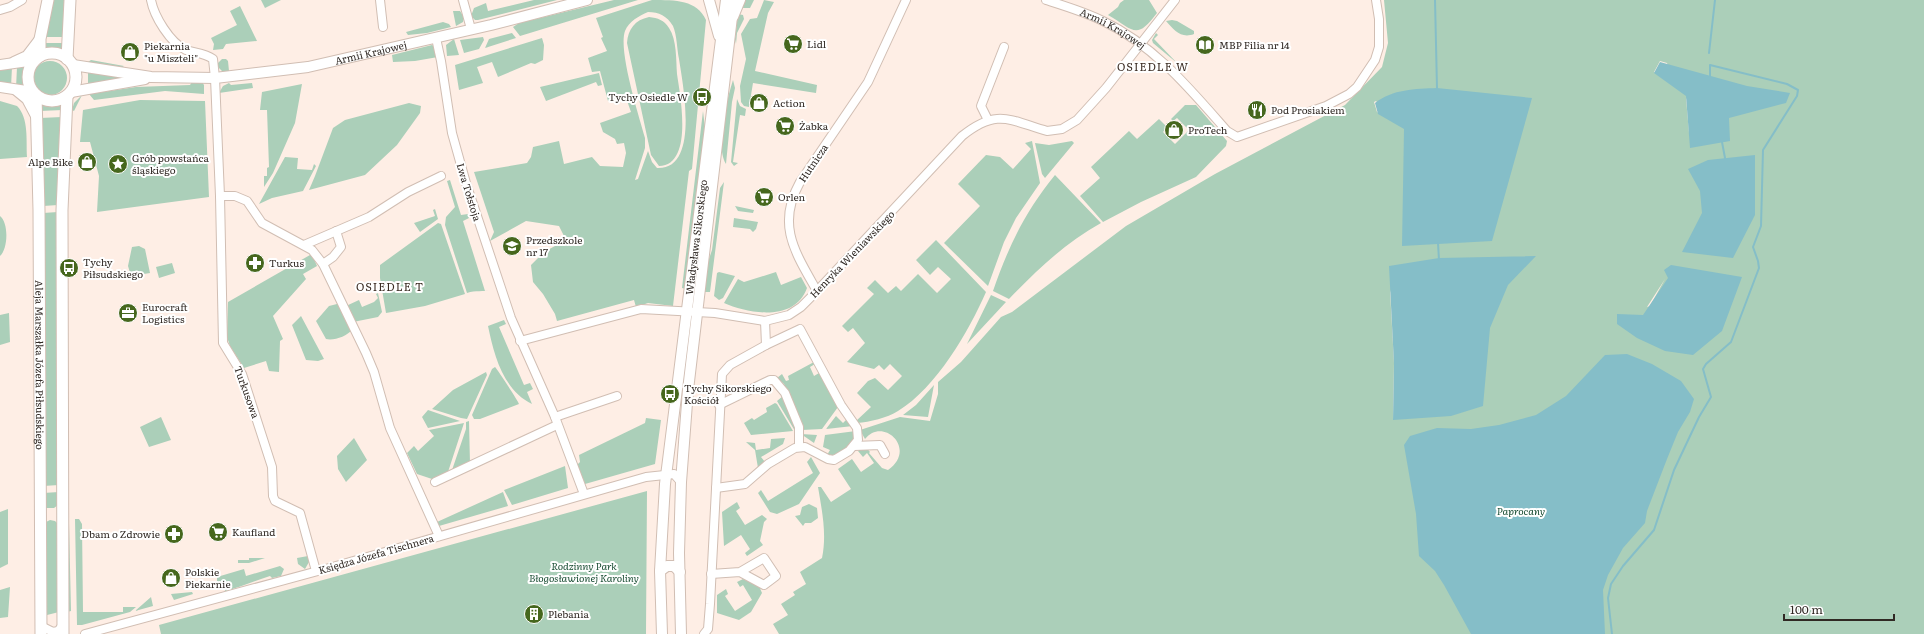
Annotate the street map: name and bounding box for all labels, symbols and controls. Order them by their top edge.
street label: Armii Krajowej [1078,4,1149,52]
supermarket icon: Lidl [782,33,804,55]
library icon: MBP Filia nr 14 [1194,34,1216,56]
place label: Lidl [807,36,827,51]
street label: Armii Krajowej [333,37,408,68]
place label: MBP Filia nr 14 [1219,37,1290,52]
place label: Piekarnia "u Miszteli" [144,38,198,65]
shop icon: Piekarnia "u Miszteli" [119,41,141,63]
district label: OSIEDLE W [1117,58,1189,74]
bus stop icon: Tychy Osiedle W [691,86,713,108]
place label: Tychy Osiedle W [608,89,688,104]
shop icon: Action [748,92,770,114]
place label: Action [773,95,805,110]
restaurant icon: Pod Prosiakiem [1246,99,1268,121]
place label: Pod Prosiakiem [1271,102,1345,117]
supermarket icon: Żabka [774,115,796,137]
place label: Żabka [799,118,829,133]
shop icon: ProTech [1163,119,1185,141]
place label: ProTech [1188,122,1228,137]
street label: Hutnicza [794,140,831,185]
place label: Grób powstańca śląskiego [132,150,209,177]
shop icon: Alpe Bike [76,151,98,173]
place icon: Grób powstańca śląskiego [107,153,129,175]
place label: Alpe Bike [28,154,73,169]
street label: Lwa Tołstoja [454,161,486,223]
street label: Władysława Sikorskiego [681,178,710,296]
supermarket icon: Orlen [753,186,775,208]
place label: Orlen [778,189,805,204]
street label: Henryka Wieniawskiego [806,206,898,301]
place label: Przedszkole nr 17 [526,232,582,259]
school or university icon: Przedszkole nr 17 [501,235,523,257]
pharmacy icon: Turkus [244,252,266,274]
place label: Tychy Piłsudskiego [83,254,143,281]
place label: Turkus [269,255,304,270]
bus stop icon: Tychy Piłsudskiego [58,257,80,279]
district label: OSIEDLE T [356,278,424,294]
street label: Aleja Marszałka Józefa Piłsudskiego [32,280,48,450]
place label: Eurocraft Logistics [142,299,188,326]
office icon: Eurocraft Logistics [117,302,139,324]
street label: Turkusowa [231,364,264,421]
place label: Tychy Sikorskiego Kościół [684,380,772,407]
bus stop icon: Tychy Sikorskiego Kościół [659,383,681,405]
park label: Paprocany [1497,503,1545,518]
supermarket icon: Kaufland [207,521,229,543]
pharmacy icon: Dbam o Zdrowie [163,523,185,545]
place label: Kaufland [232,524,276,539]
place label: Dbam o Zdrowie [81,526,160,541]
street label: Księdza Józefa Tischnera [316,530,436,577]
park label: Rodzinny Park Błogosławionej Karoliny [529,558,639,585]
place label: Polskie Piekarnie [185,564,231,591]
shop icon: Polskie Piekarnie [160,567,182,589]
scale bar [1784,596,1894,622]
text: 100 m [1790,600,1823,618]
building icon: Plebania [523,603,545,625]
place label: Plebania [548,606,589,621]

